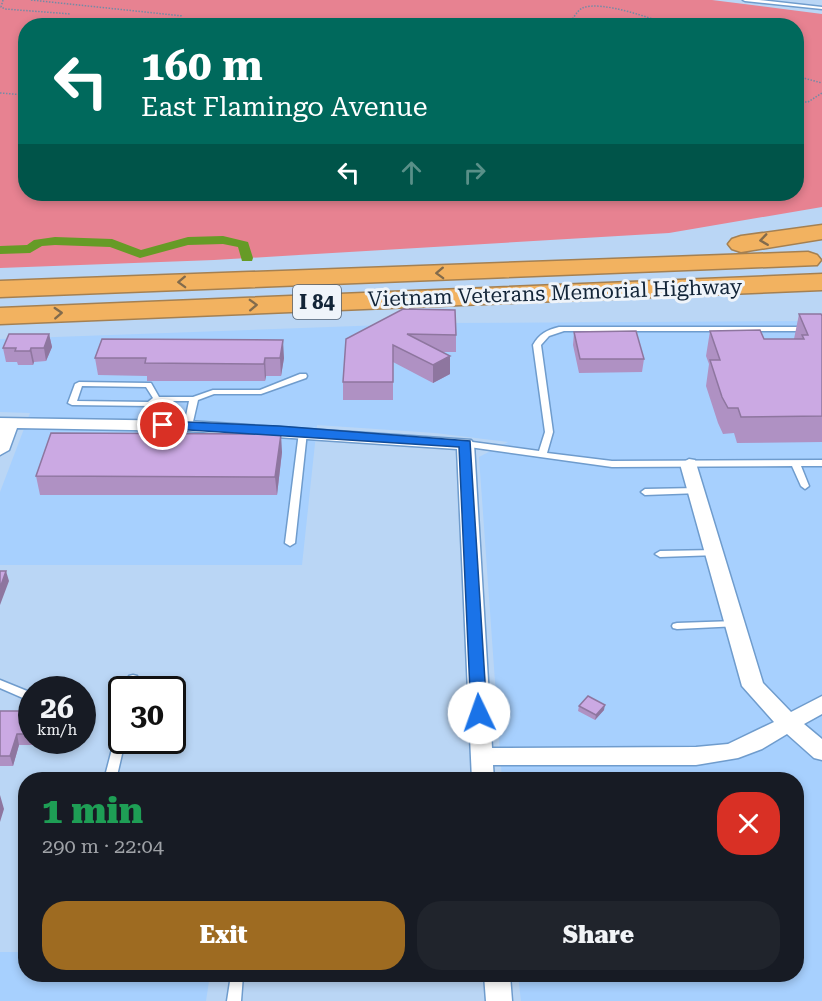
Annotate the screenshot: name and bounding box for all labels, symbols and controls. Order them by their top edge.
text: 160 m [141,41,263,90]
icon: left [42,42,120,120]
text: East Flamingo Avenue [141,91,428,123]
icon: left [332,156,365,189]
icon: ahead [395,156,428,189]
icon: right [458,156,491,189]
one-way arrow [760,234,769,246]
one-way arrow [436,266,445,279]
street label: Vietnam Veterans Memorial Highway [367,274,743,312]
one-way arrow [178,275,187,288]
road number: I 84 [293,285,341,319]
one-way arrow [249,299,258,311]
one-way arrow [54,307,63,320]
pin [137,399,188,450]
icon: arrive [146,408,179,441]
speed limit sign: 30 [108,676,186,754]
position arrow [447,681,511,745]
text: 26 [40,690,74,725]
text: km/h [37,721,77,739]
text: 1 min [42,790,143,832]
button: close [717,792,780,855]
text: 290 m · 22:04 [42,834,164,858]
button: Exit [42,901,405,970]
button: Share [417,901,780,970]

